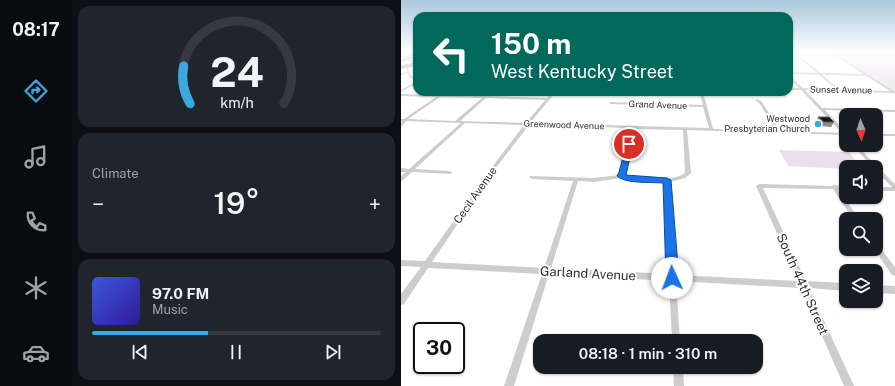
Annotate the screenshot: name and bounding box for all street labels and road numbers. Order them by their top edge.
street label: Sunset Avenue [810,83,872,96]
street label: Grand Avenue [629,98,687,111]
street label: Greenwood Avenue [523,118,605,131]
street label: Cecil Avenue [451,164,499,226]
street label: South 44th Street [773,231,832,337]
street label: Garland Avenue [540,263,636,283]

